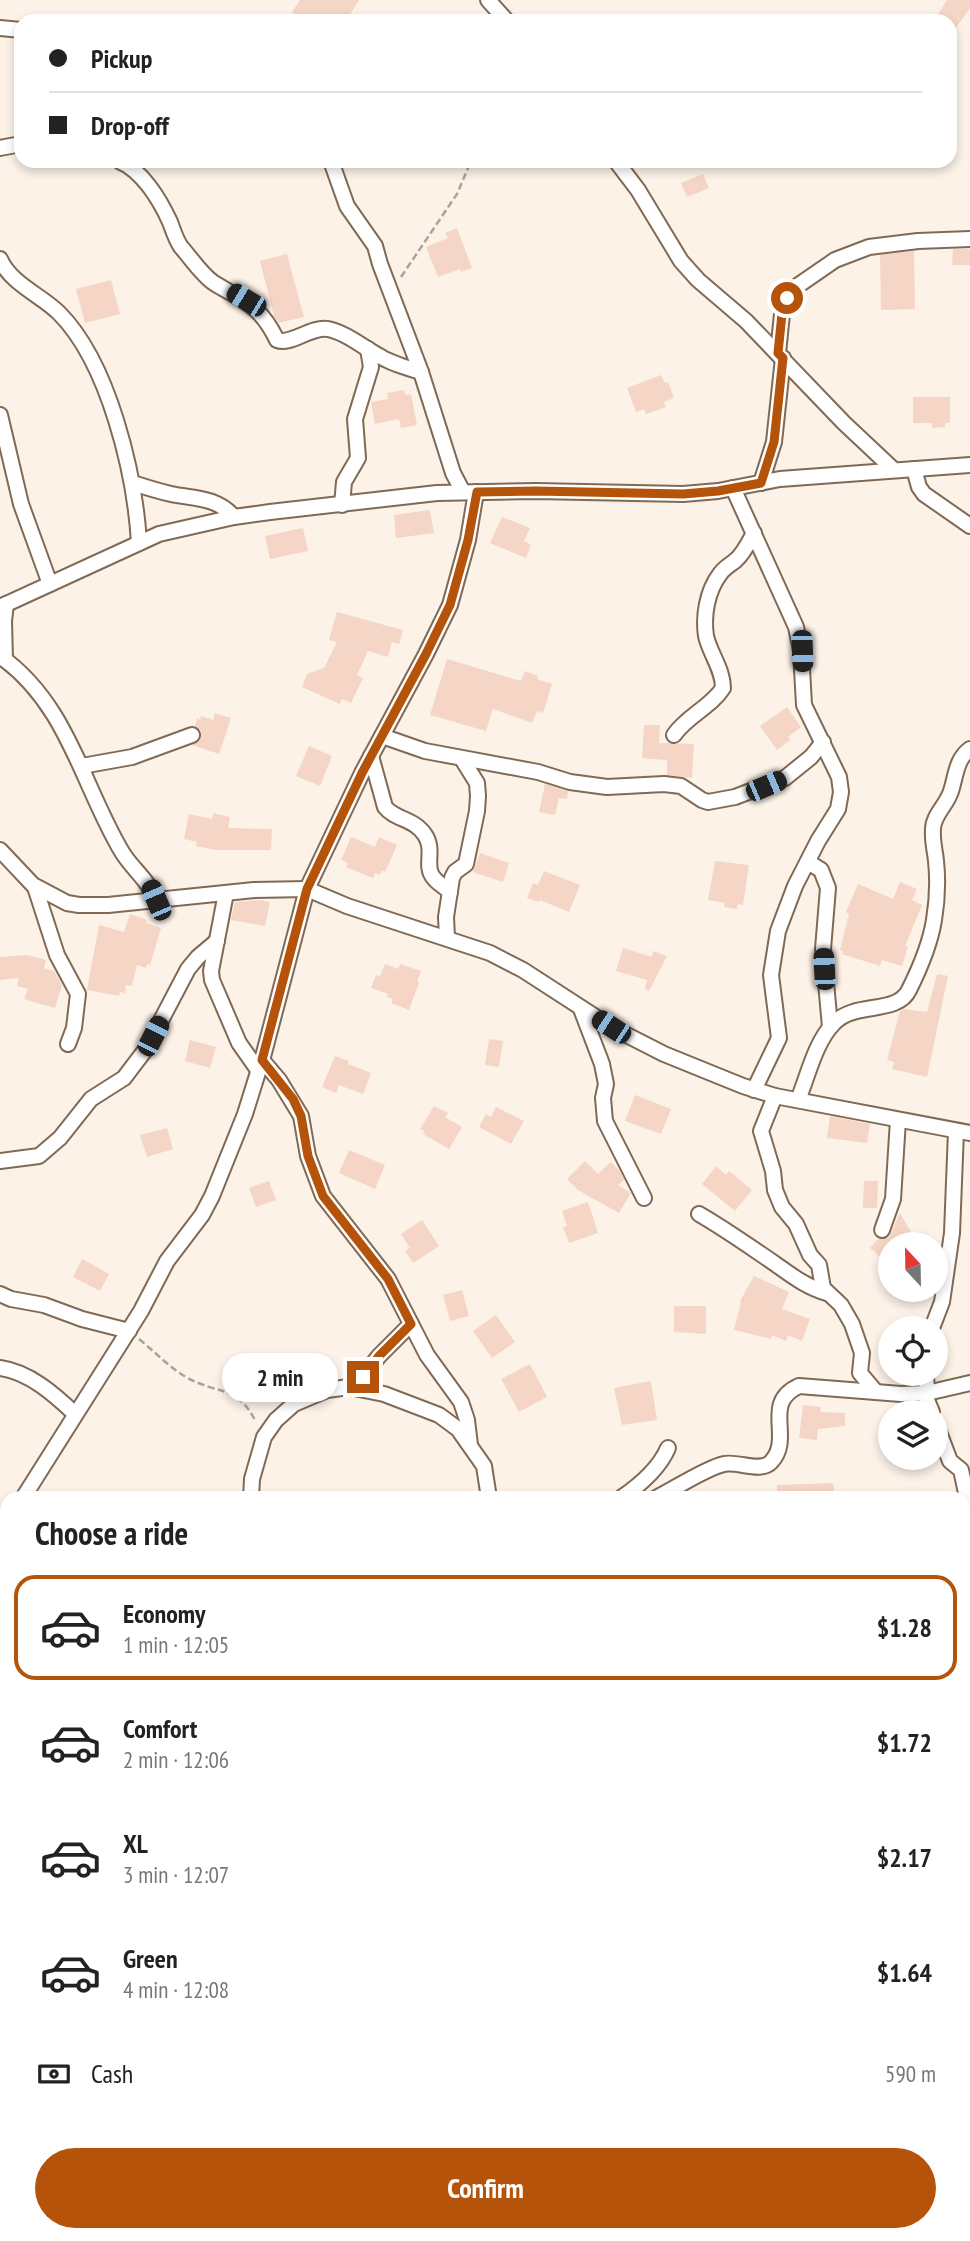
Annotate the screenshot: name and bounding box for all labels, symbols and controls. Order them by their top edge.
text: Pickup [91,42,152,75]
text: Drop-off [91,109,169,142]
car [223,280,270,320]
route start [771,282,803,314]
car [791,630,814,672]
car [743,768,790,804]
car [139,877,174,923]
car [813,947,836,991]
car [588,1007,635,1047]
car [135,1013,172,1059]
north arrow [878,1232,948,1302]
map controls [878,1232,948,1470]
button: locate [878,1316,948,1386]
callout: 2 min [223,1352,338,1402]
route end [347,1361,379,1393]
text: 2 min [257,1363,303,1392]
button: layers [878,1400,948,1470]
text: Choose a ride [35,1512,188,1554]
icon: car [39,1596,102,1659]
text: Economy [123,1597,205,1630]
text: $1.28 [877,1611,932,1644]
text: 1 min · 12:05 [123,1630,229,1659]
icon: car [39,1711,102,1774]
text: Comfort [123,1712,197,1745]
text: $1.72 [877,1726,932,1759]
text: 2 min · 12:06 [123,1745,229,1774]
icon: car [39,1826,102,1889]
text: XL [123,1827,148,1860]
text: $2.17 [877,1841,932,1874]
text: 3 min · 12:07 [123,1860,229,1889]
icon: car [39,1941,102,2004]
text: Green [123,1942,178,1975]
text: $1.64 [877,1956,932,1989]
text: 4 min · 12:08 [123,1975,229,2004]
icon: cash [35,2055,73,2093]
text: Cash [91,2057,133,2090]
text: 590 m [885,2059,936,2088]
button: Confirm [35,2148,936,2228]

